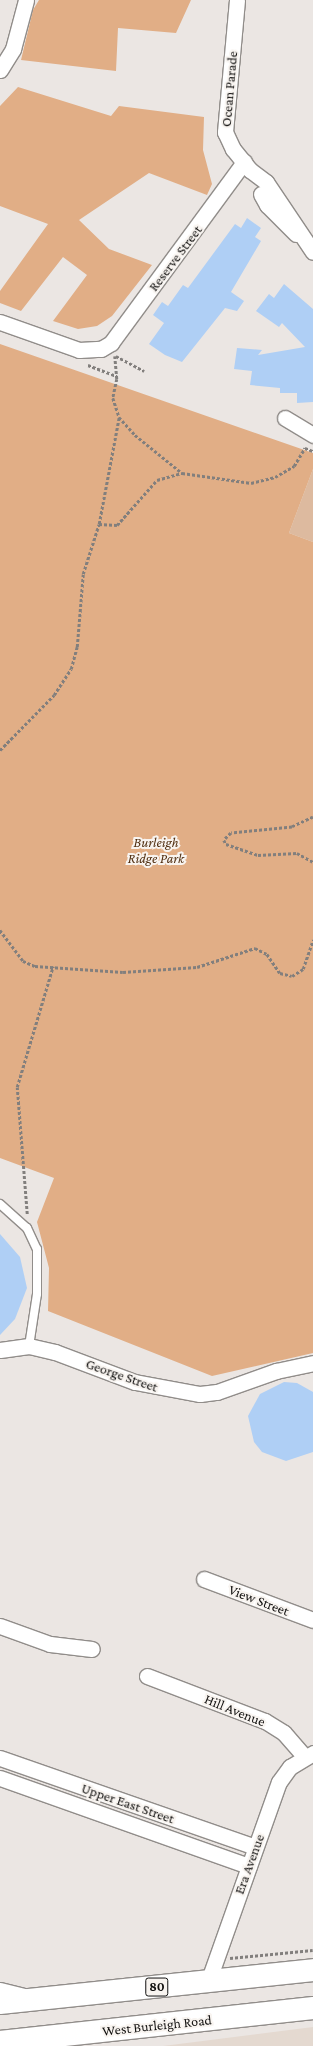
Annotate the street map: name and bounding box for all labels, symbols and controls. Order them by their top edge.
street label: Ocean Parade [217,50,241,128]
street label: Reserve Street [145,222,205,294]
park label: Burleigh Ridge Park [128,834,184,866]
street label: George Street [84,1355,160,1395]
street label: View Street [226,1581,292,1619]
street label: Hill Avenue [202,1690,268,1730]
street label: Upper East Street [79,1779,177,1827]
street label: Era Avenue [230,1832,268,1896]
road number: 80 [145,1976,169,1998]
street label: West Burleigh Road [101,2011,213,2039]

